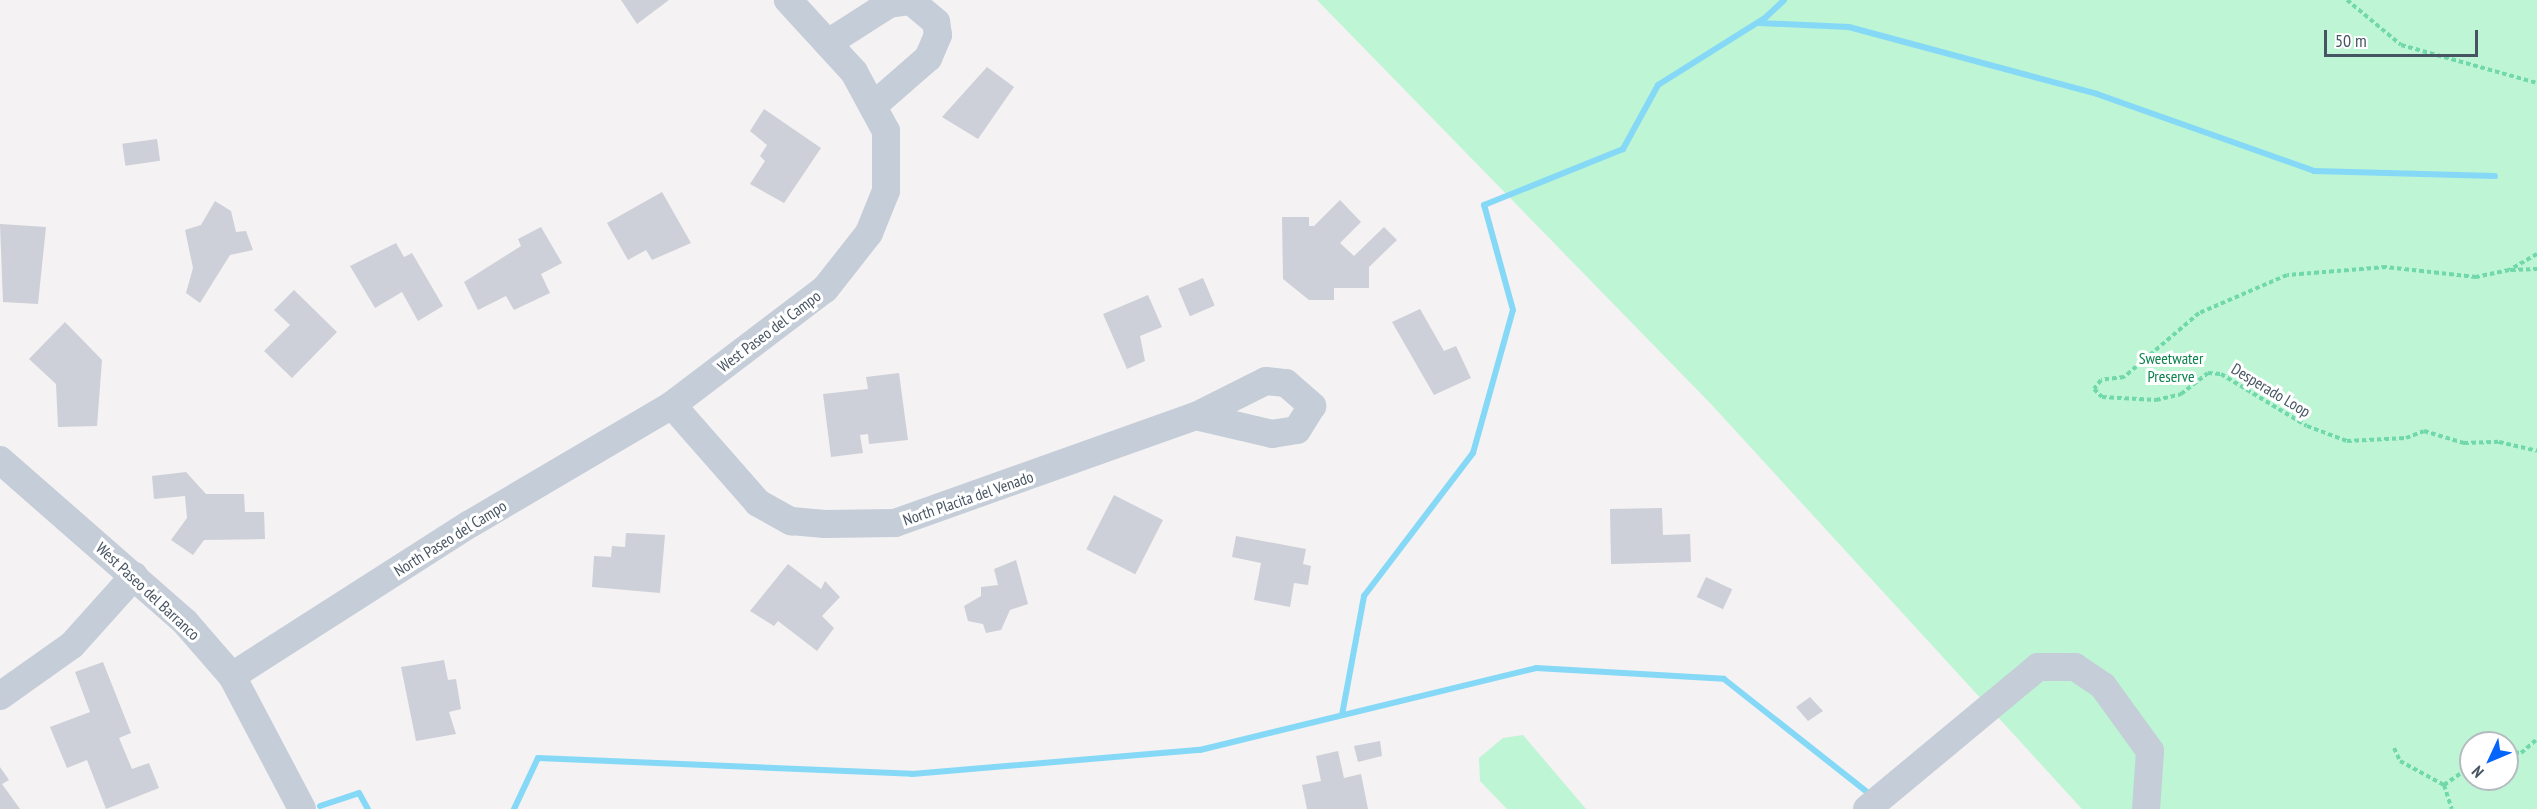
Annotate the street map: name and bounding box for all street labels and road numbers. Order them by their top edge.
street label: West Paseo del Campo [714,286,824,376]
street label: Desperado Loop [2228,359,2314,421]
street label: North Placita del Venado [900,467,1036,529]
street label: North Paseo del Campo [390,496,510,580]
street label: West Paseo del Barranco [92,538,204,644]

